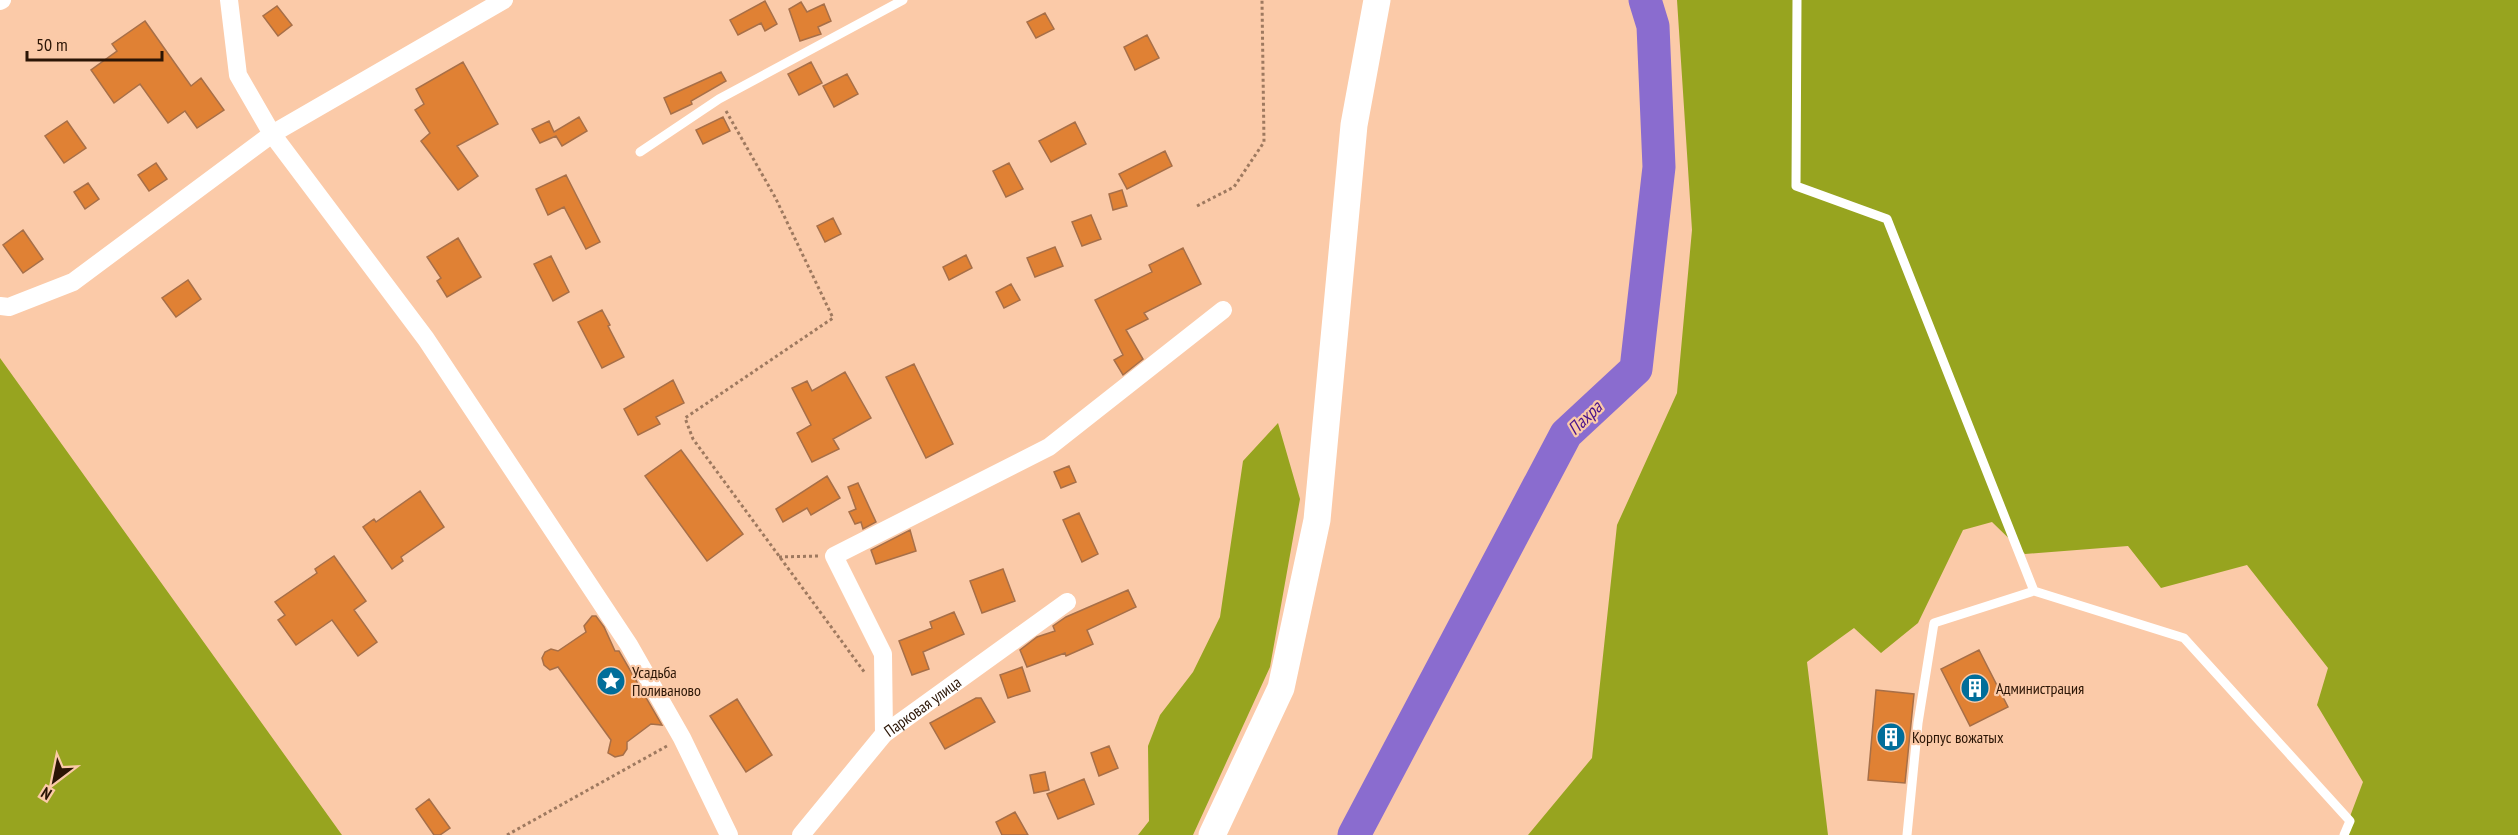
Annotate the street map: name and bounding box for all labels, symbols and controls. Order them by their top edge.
scale bar [27,24,162,62]
text: 50 m [36,33,68,56]
water label: Пахра [1563,395,1607,440]
place label: Усадьба Поливаново [632,662,701,700]
place icon: Усадьба Поливаново [595,665,627,697]
street label: Парковая улица [880,672,965,741]
building icon: Администрация [1959,672,1991,704]
place label: Администрация [1996,678,2084,698]
building icon: Корпус вожатых [1875,721,1907,753]
place label: Корпус вожатых [1912,727,2004,747]
north arrow [24,751,84,811]
text: N [37,783,55,804]

